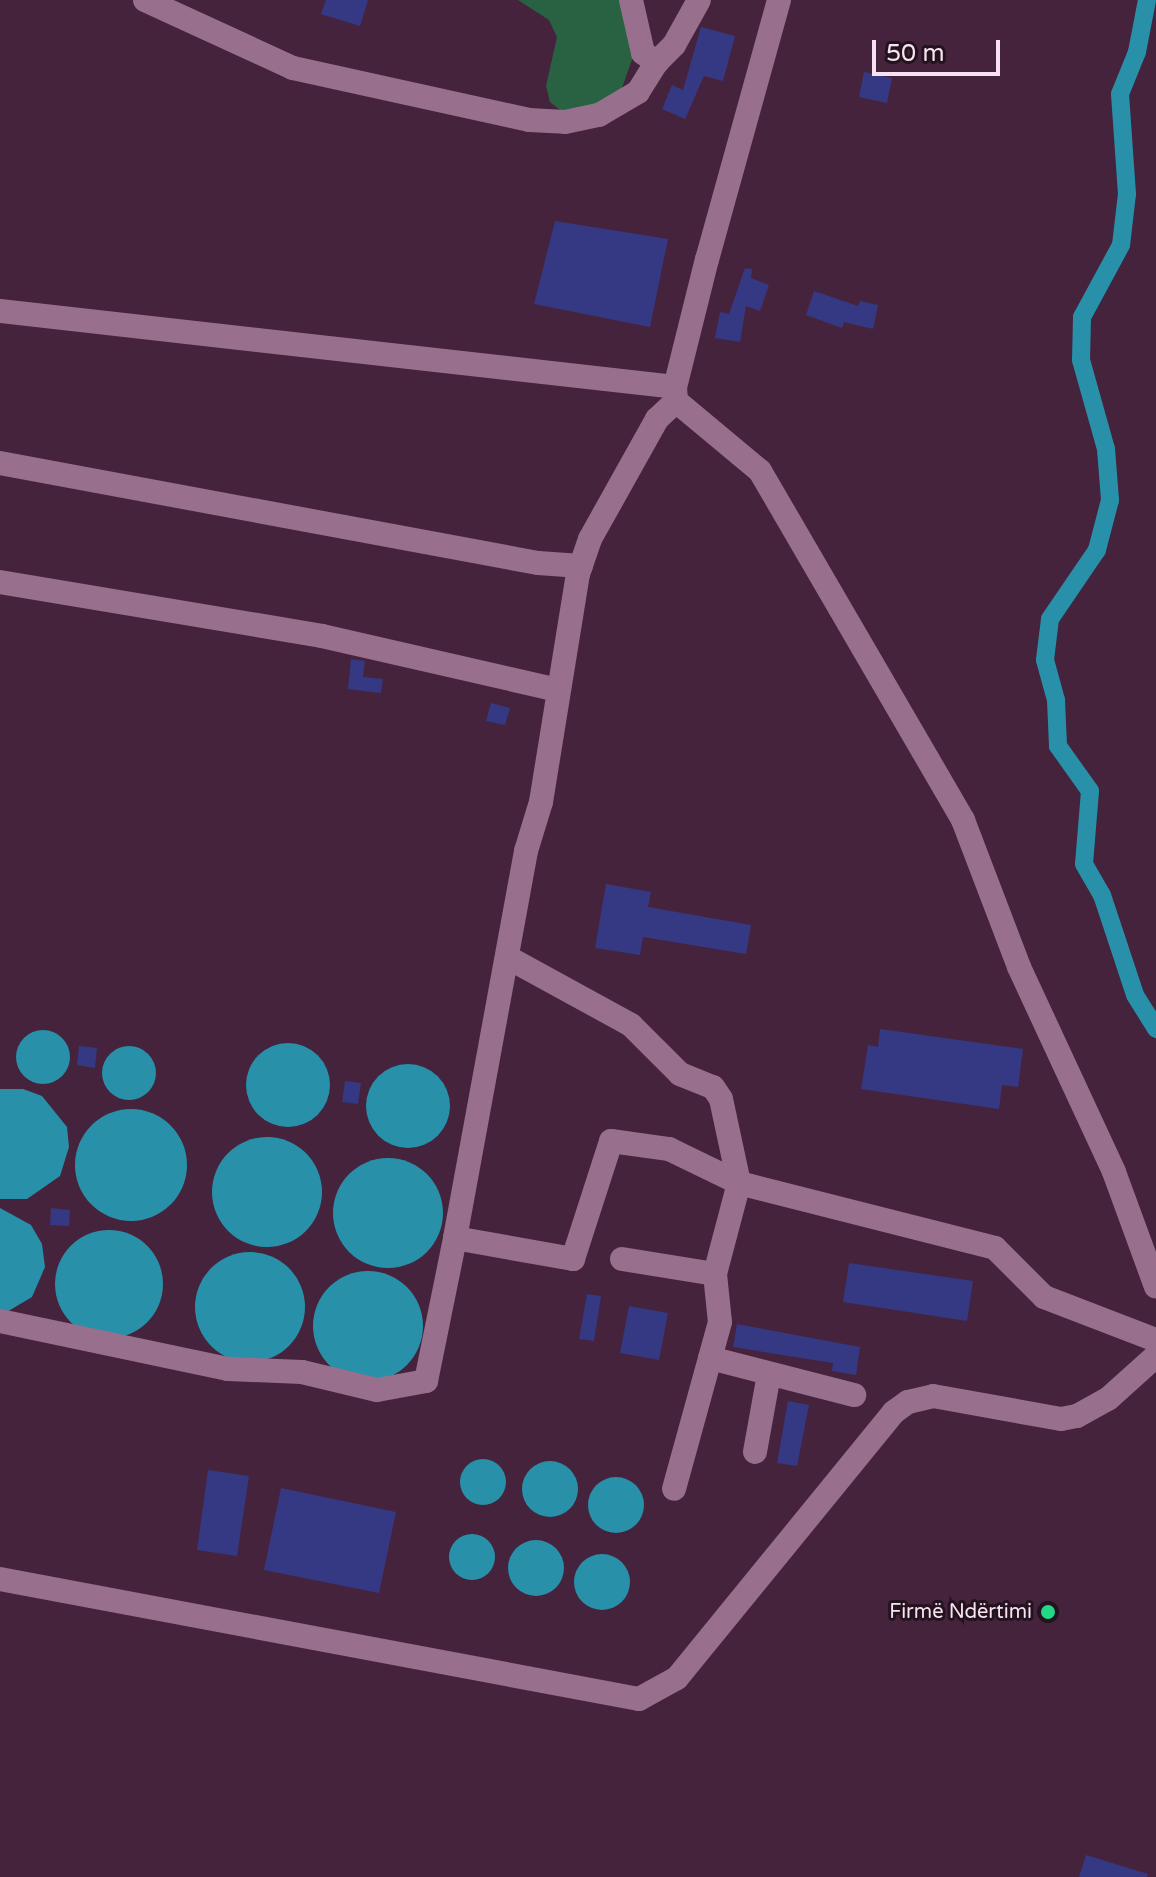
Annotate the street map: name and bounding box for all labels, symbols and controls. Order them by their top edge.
scale bar [876,24,1004,74]
text: 50 m [886,39,944,68]
place label: Firmë Ndërtimi [889,1600,1032,1624]
marker: Firmë Ndërtimi [1039,1603,1057,1621]

